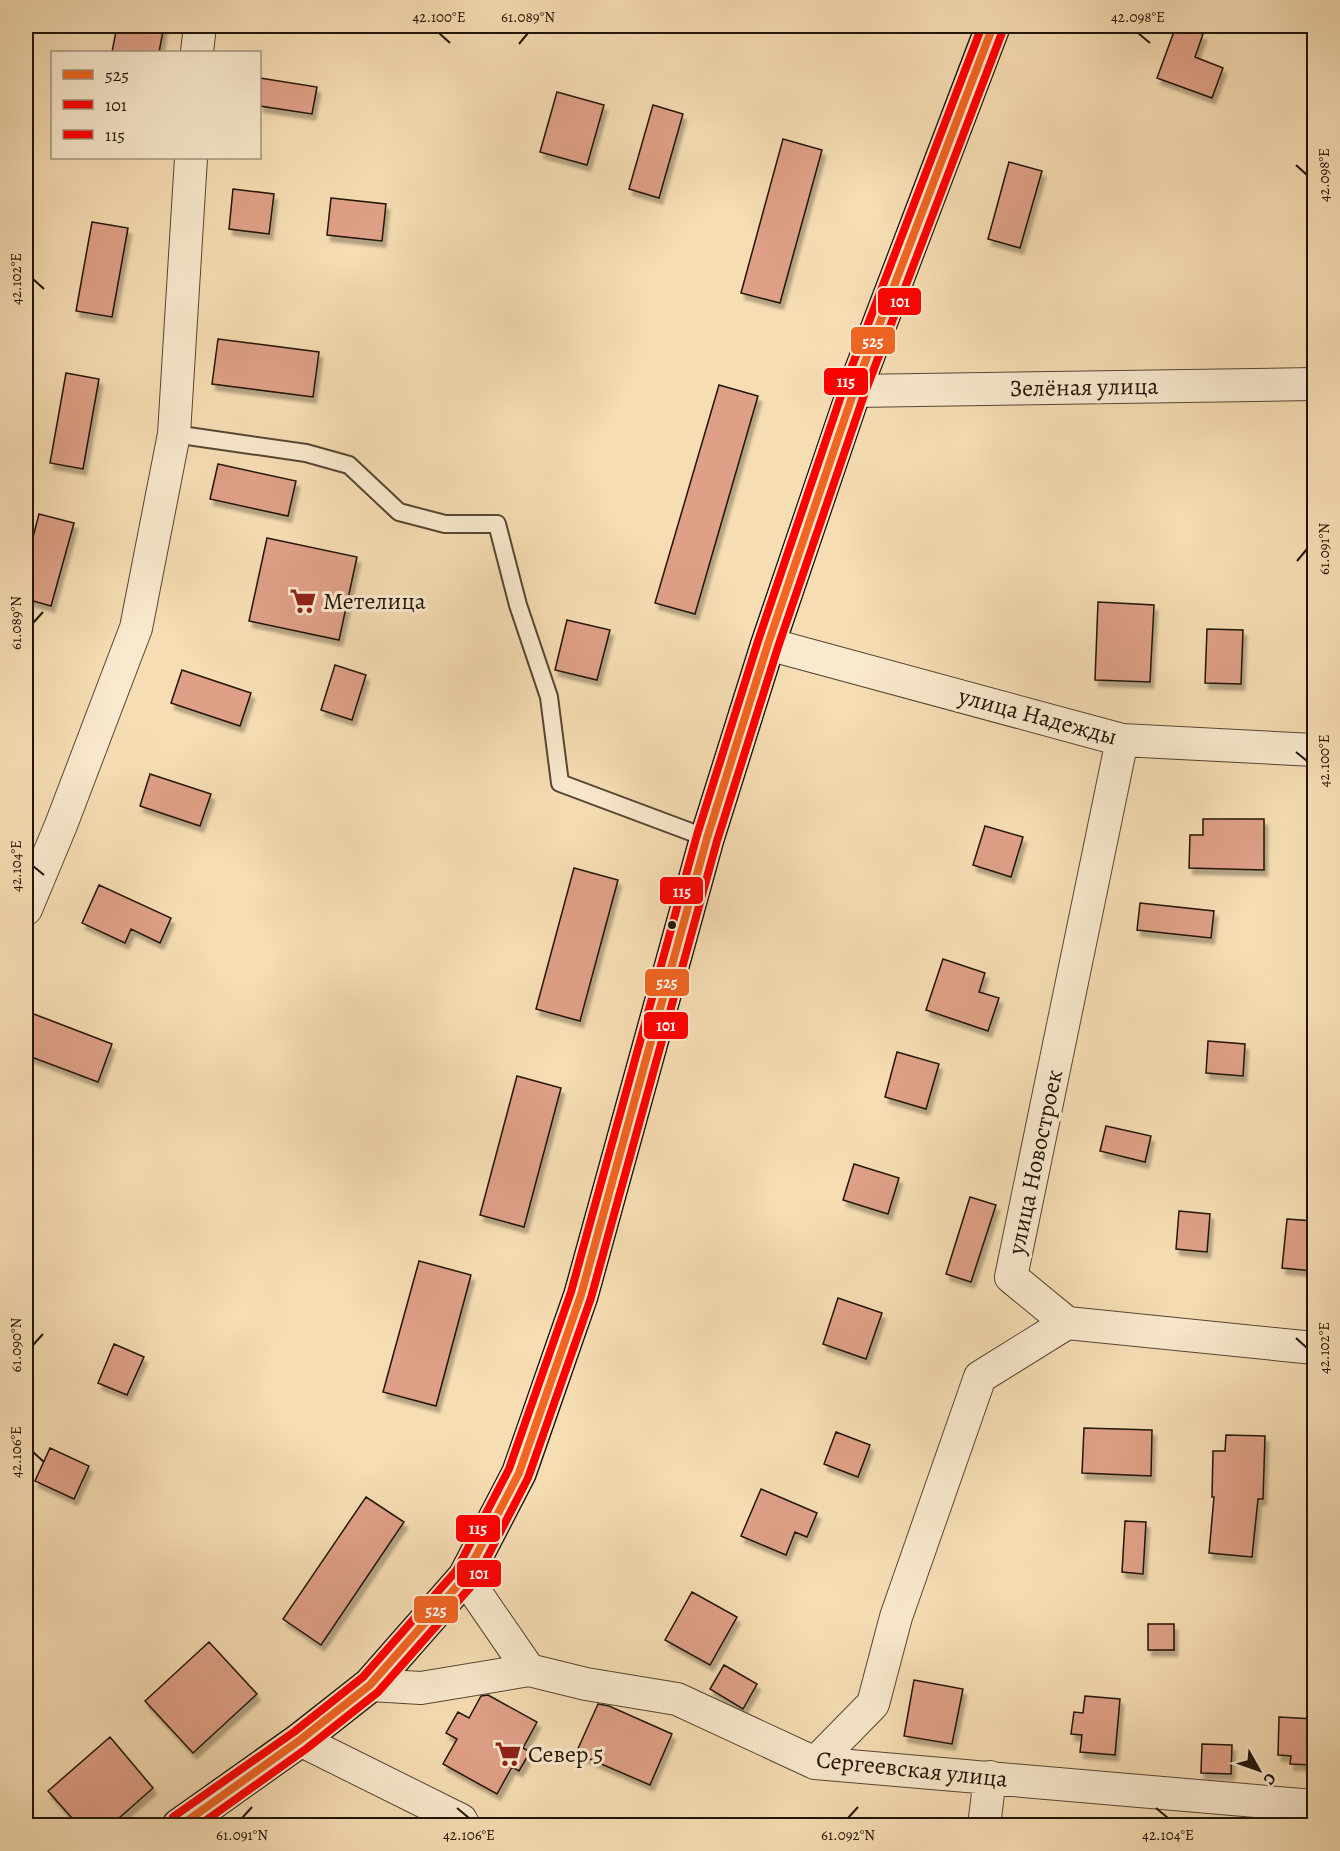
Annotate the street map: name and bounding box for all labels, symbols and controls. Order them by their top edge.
text: 42.100°E [412,7,466,27]
text: 61.089°N [501,7,555,27]
text: 42.098°E [1111,7,1165,27]
legend [51,51,261,159]
text: 525 [105,63,129,87]
text: 101 [105,93,127,117]
text: 115 [105,123,125,147]
text: 42.098°E [1314,148,1334,202]
text: 42.102°E [6,253,26,305]
line badge: 101 [877,287,922,316]
text: 101 [890,291,910,313]
line badge: 525 [850,326,896,355]
text: 525 [862,331,884,353]
line badge: 115 [823,367,869,396]
street label: Зелёная улица [1009,370,1159,404]
text: 115 [837,371,855,393]
text: 61.091°N [1314,523,1334,575]
place label: Метелица [323,585,426,617]
supermarket icon: Метелица [288,586,318,616]
text: 61.089°N [6,596,26,650]
street label: улица Надежды [954,679,1121,753]
text: 42.100°E [1314,734,1334,788]
text: 42.104°E [6,840,26,892]
line badge: 115 [659,876,704,905]
text: 115 [673,881,691,903]
unlabelled marker [666,919,678,931]
line badge: 525 [644,968,690,997]
text: 525 [656,972,678,994]
line badge: 101 [643,1011,689,1040]
text: 101 [656,1015,676,1037]
street label: улица Новостроек [1000,1066,1070,1259]
text: 61.090°N [6,1317,26,1372]
text: 42.102°E [1314,1322,1334,1374]
text: 42.106°E [6,1426,26,1478]
line badge: 115 [455,1514,501,1543]
text: 115 [469,1518,487,1540]
line badge: 101 [456,1559,502,1588]
text: 101 [469,1563,489,1585]
line badge: 525 [413,1595,459,1624]
text: 525 [425,1600,447,1622]
place label: Север 5 [528,1738,604,1770]
supermarket icon: Север 5 [493,1739,523,1769]
north arrow [1229,1740,1289,1800]
street label: Сергеевская улица [815,1743,1009,1795]
text: С [1258,1768,1281,1790]
text: 61.091°N [216,1825,268,1845]
text: 42.106°E [443,1825,495,1845]
text: 61.092°N [821,1825,875,1845]
text: 42.104°E [1142,1825,1194,1845]

